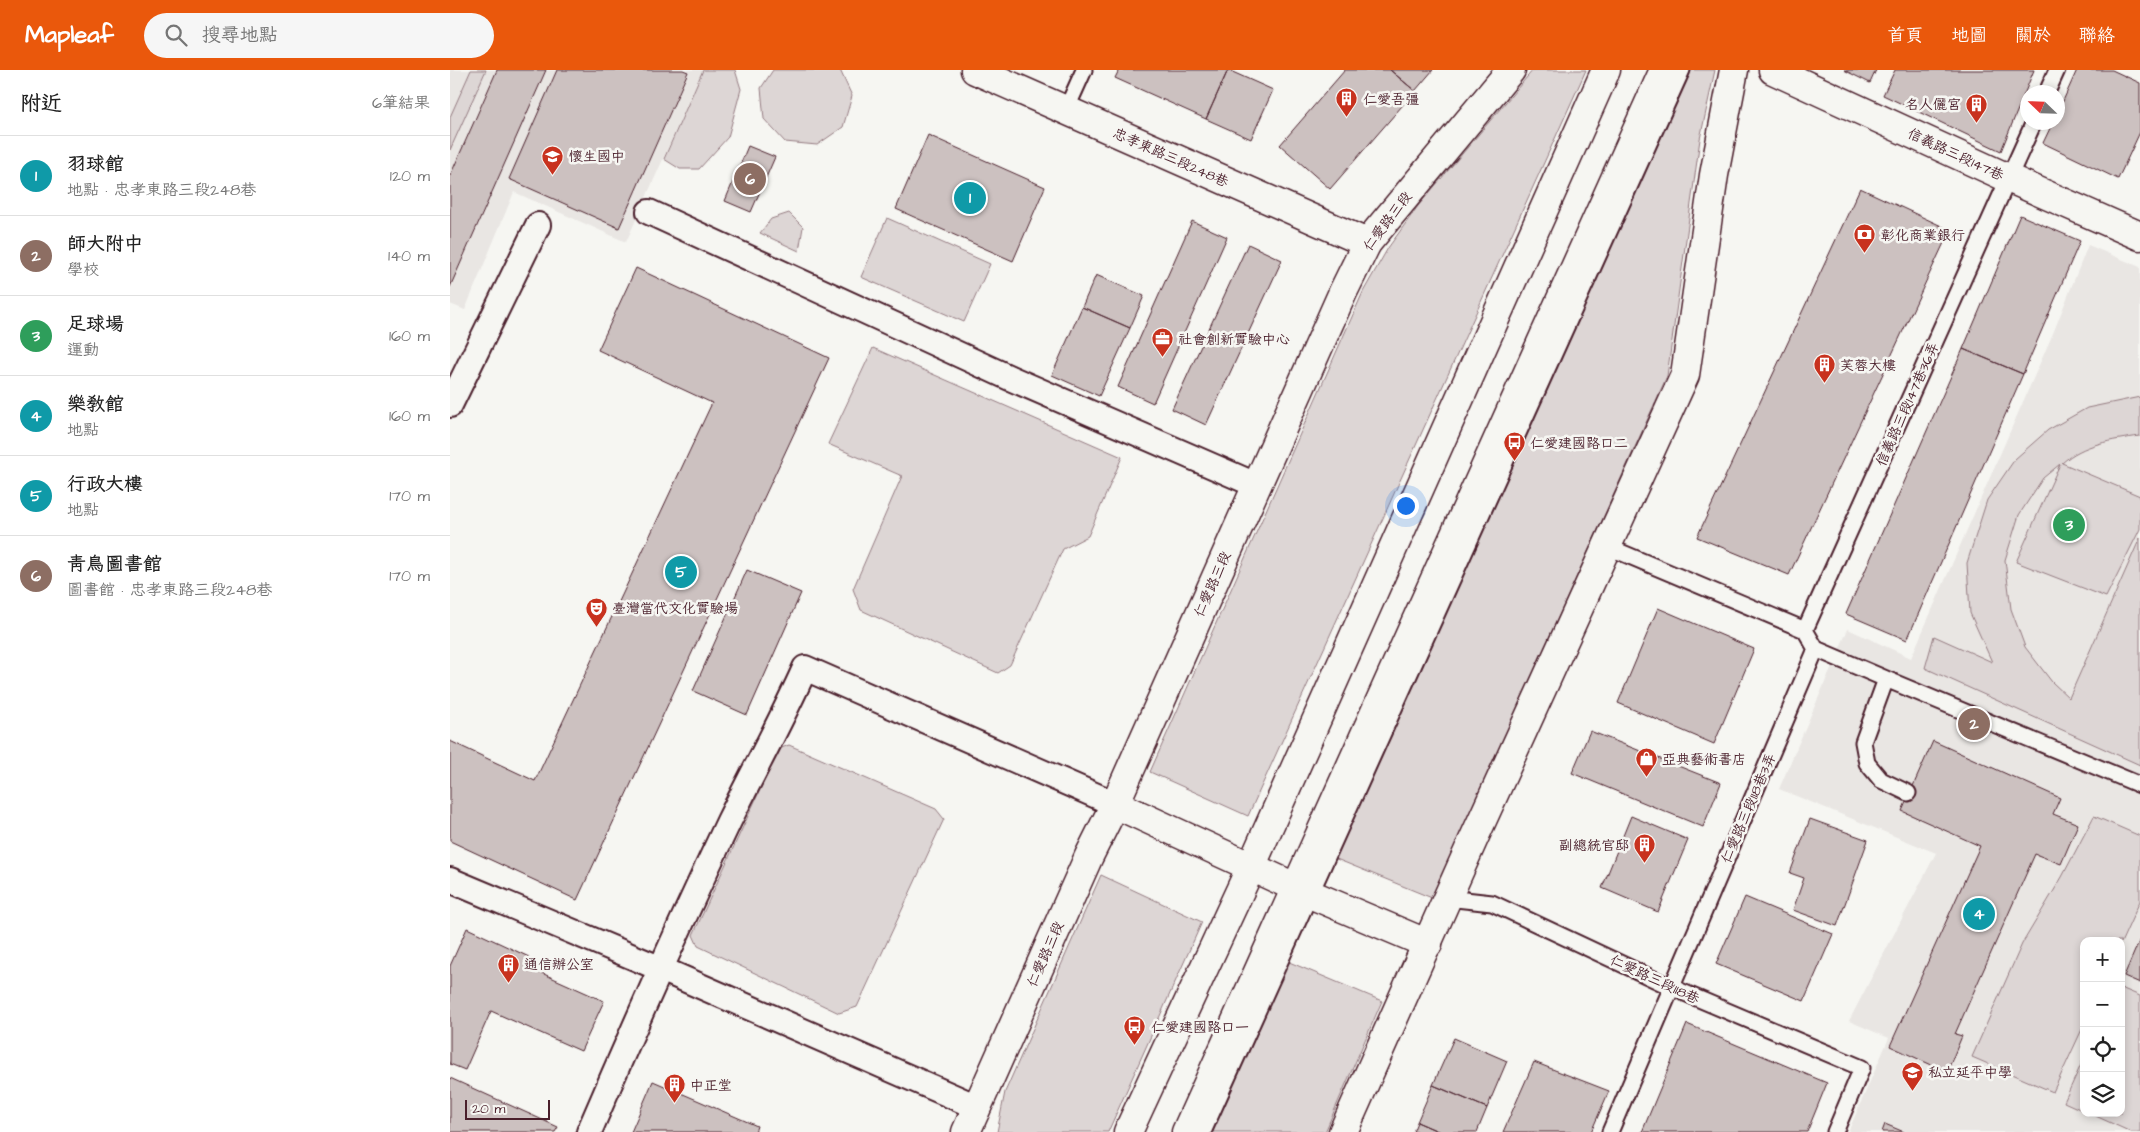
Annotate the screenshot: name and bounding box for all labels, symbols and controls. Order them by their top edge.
search box [144,13,494,58]
text: Mapleaf [25,18,114,52]
icon: search [162,21,190,49]
text: 搜尋地點 [202,22,278,49]
text: 首頁 [1887,23,1923,48]
text: 地圖 [1951,23,1987,48]
text: 關於 [2015,23,2051,48]
text: 聯絡 [2079,23,2115,48]
north arrow [2020,85,2065,130]
building icon: 仁愛吾彊 [1335,87,1359,118]
text: 附近 [20,89,62,118]
place label: 仁愛吾彊 [1363,90,1419,110]
text: 6筆結果 [372,92,430,114]
building icon: 名人儷宮 [1965,92,1989,123]
place label: 名人儷宮 [1905,95,1961,115]
street label: 忠孝東路三段248巷 [1110,123,1232,193]
street label: 信義路三段147巷 [1904,124,2008,186]
school or university icon: 懷生國中 [541,144,565,175]
place label: 懷生國中 [569,147,625,167]
text: 羽球館 [67,151,124,178]
pin: 6 [734,160,766,198]
text: 1 [35,165,37,187]
text: 120 m [390,165,430,187]
text: 地點 · 忠孝東路三段248巷 [67,179,257,201]
pin: 1 [954,179,986,217]
street label: 仁愛路三段 [1359,188,1417,256]
bank icon: 彰化商業銀行 [1853,223,1877,254]
place label: 彰化商業銀行 [1881,226,1965,246]
text: 師大附中 [67,231,143,258]
text: 2 [31,245,41,267]
text: 140 m [388,245,430,267]
text: 學校 [67,259,99,281]
text: 足球場 [67,311,124,338]
text: 3 [32,325,40,347]
text: 160 m [389,325,430,347]
office icon: 社會創新實驗中心 [1150,327,1174,358]
place label: 社會創新實驗中心 [1178,330,1290,350]
text: 運動 [67,339,99,361]
street label: 信義路三段147巷36弄 [1872,339,1944,470]
building icon: 芙蓉大樓 [1812,353,1836,384]
place label: 芙蓉大樓 [1840,356,1896,376]
text: 樂教館 [67,391,124,418]
text: 4 [31,405,41,427]
text: 160 m [389,405,430,427]
text: 地點 [67,419,99,441]
bus stop icon: 仁愛建國路口二 [1502,431,1526,462]
place label: 仁愛建國路口二 [1530,434,1628,454]
text: 行政大樓 [67,471,143,498]
text: 5 [30,485,42,507]
text: 170 m [389,485,430,507]
your location [1393,493,1419,519]
text: 地點 [67,499,99,521]
pin: 3 [2053,506,2085,544]
street label: 仁愛路三段 [1190,548,1236,620]
text: 青鳥圖書館 [67,551,162,578]
pin: 5 [665,553,697,591]
text: 6 [31,565,41,587]
text: 170 m [389,565,430,587]
text: 圖書館 · 忠孝東路三段248巷 [67,579,273,601]
theatre icon: 臺灣當代文化實驗場 [584,596,608,627]
place label: 臺灣當代文化實驗場 [612,599,738,619]
pin: 2 [1958,705,1990,743]
shop icon: 亞典藝術書店 [1634,747,1658,778]
place label: 亞典藝術書店 [1662,750,1746,770]
street label: 仁愛路三段118巷3弄 [1717,750,1781,867]
building icon: 副總統官邸 [1633,833,1657,864]
place label: 副總統官邸 [1559,836,1629,856]
pin: 4 [1963,895,1995,933]
street label: 仁愛路三段 [1023,918,1069,990]
map controls [2080,937,2125,1117]
button: + [2080,937,2125,982]
street label: 仁愛路三段118巷 [1607,950,1704,1010]
building icon: 通信辦公室 [496,952,520,983]
place label: 通信辦公室 [524,955,594,975]
button: − [2080,982,2125,1027]
bus stop icon: 仁愛建國路口一 [1123,1015,1147,1046]
place label: 仁愛建國路口一 [1151,1018,1249,1038]
button: locate [2080,1027,2125,1072]
school or university icon: 私立延平中學 [1900,1060,1924,1091]
place label: 私立延平中學 [1928,1063,2012,1083]
button: layers [2080,1072,2125,1117]
building icon: 中正堂 [662,1073,686,1104]
place label: 中正堂 [690,1076,732,1096]
scale bar [465,1097,550,1120]
text: 20 m [472,1099,505,1119]

